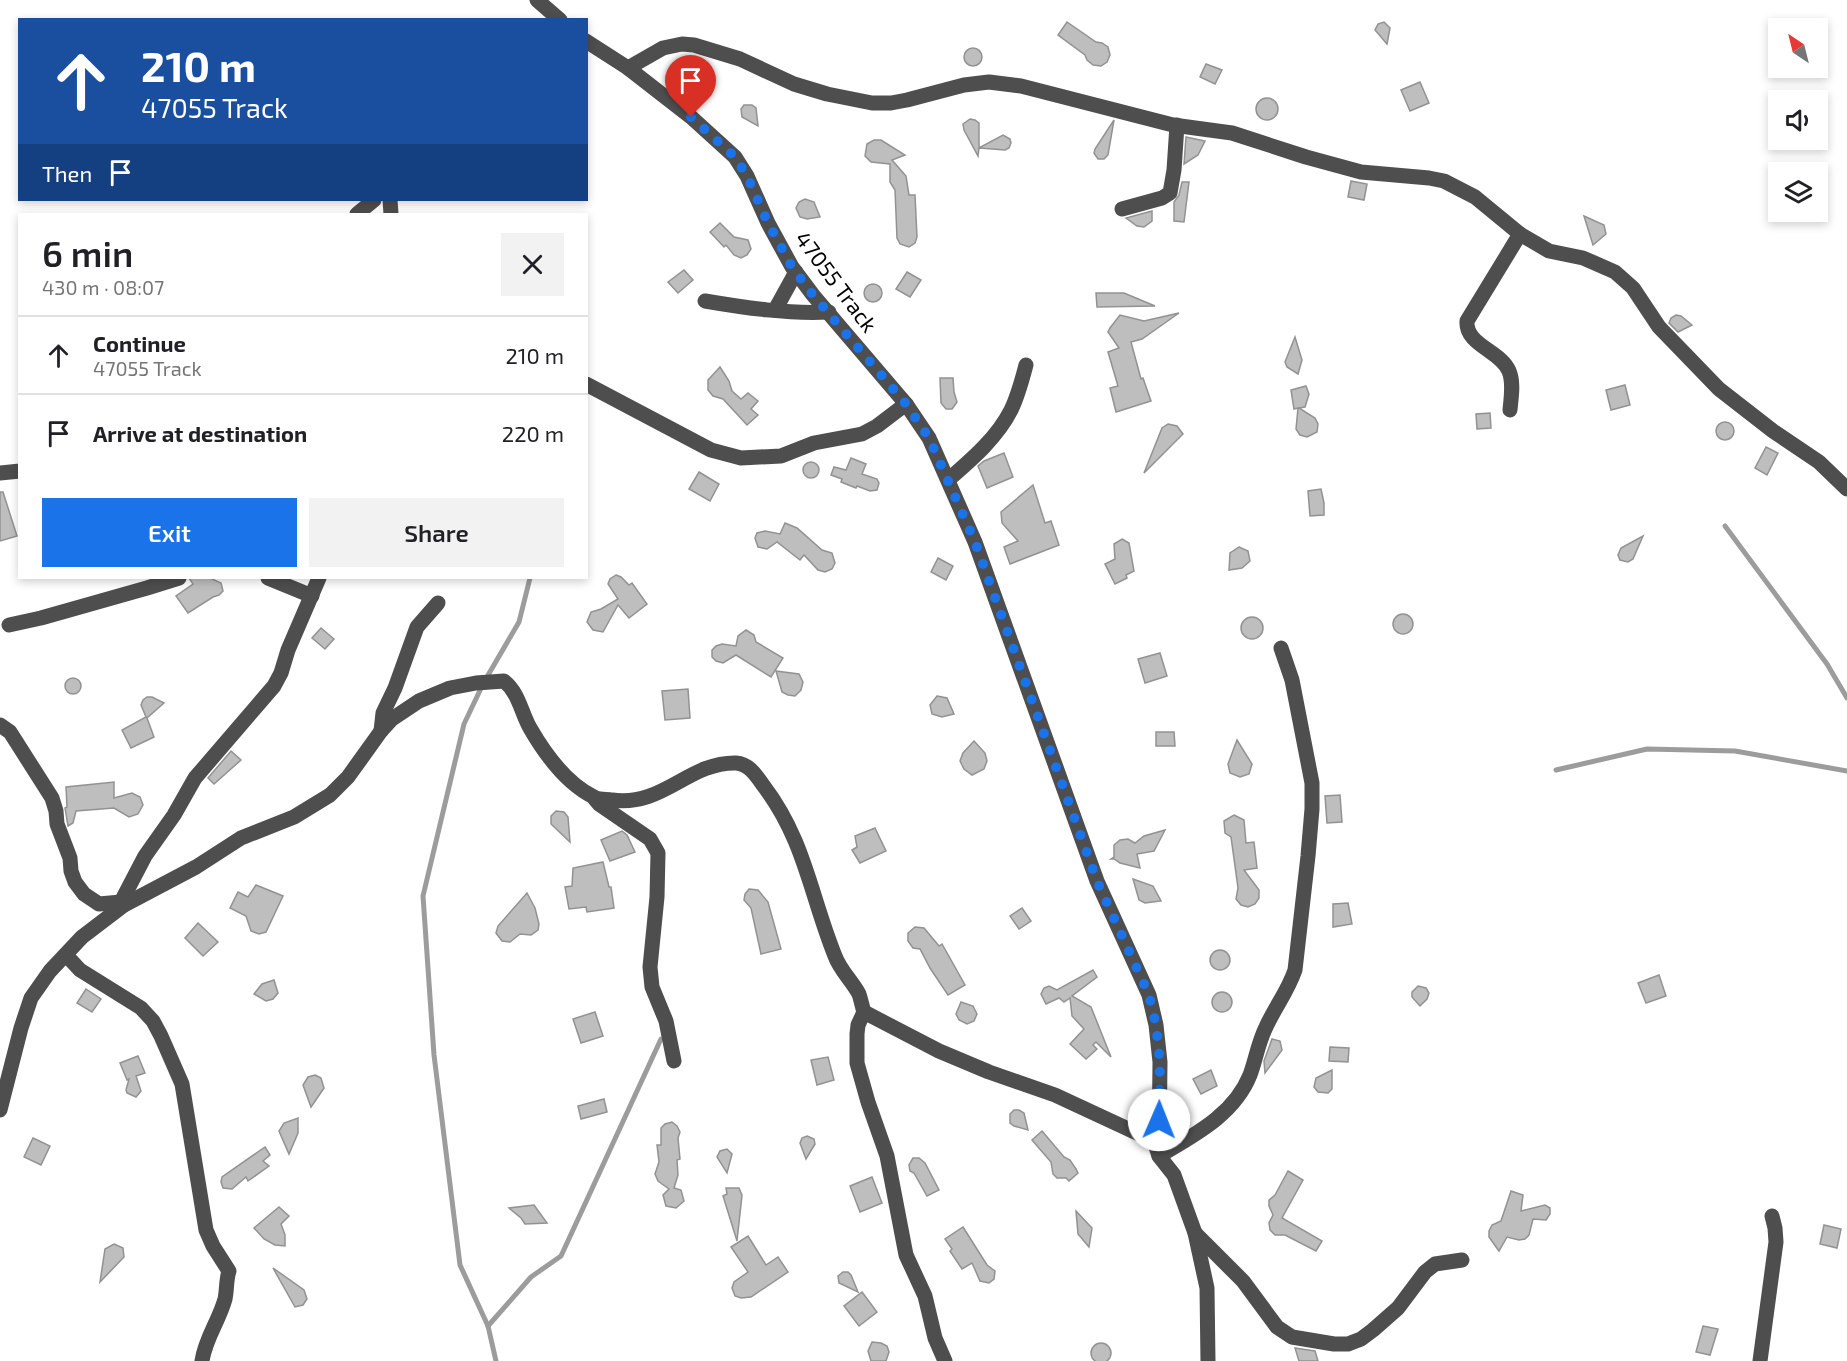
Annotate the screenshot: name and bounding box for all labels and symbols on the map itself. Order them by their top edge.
north arrow [1768,18,1828,78]
pin [665,55,716,117]
street label: 47055 Track [791,225,883,337]
position arrow [1127,1088,1191,1152]

